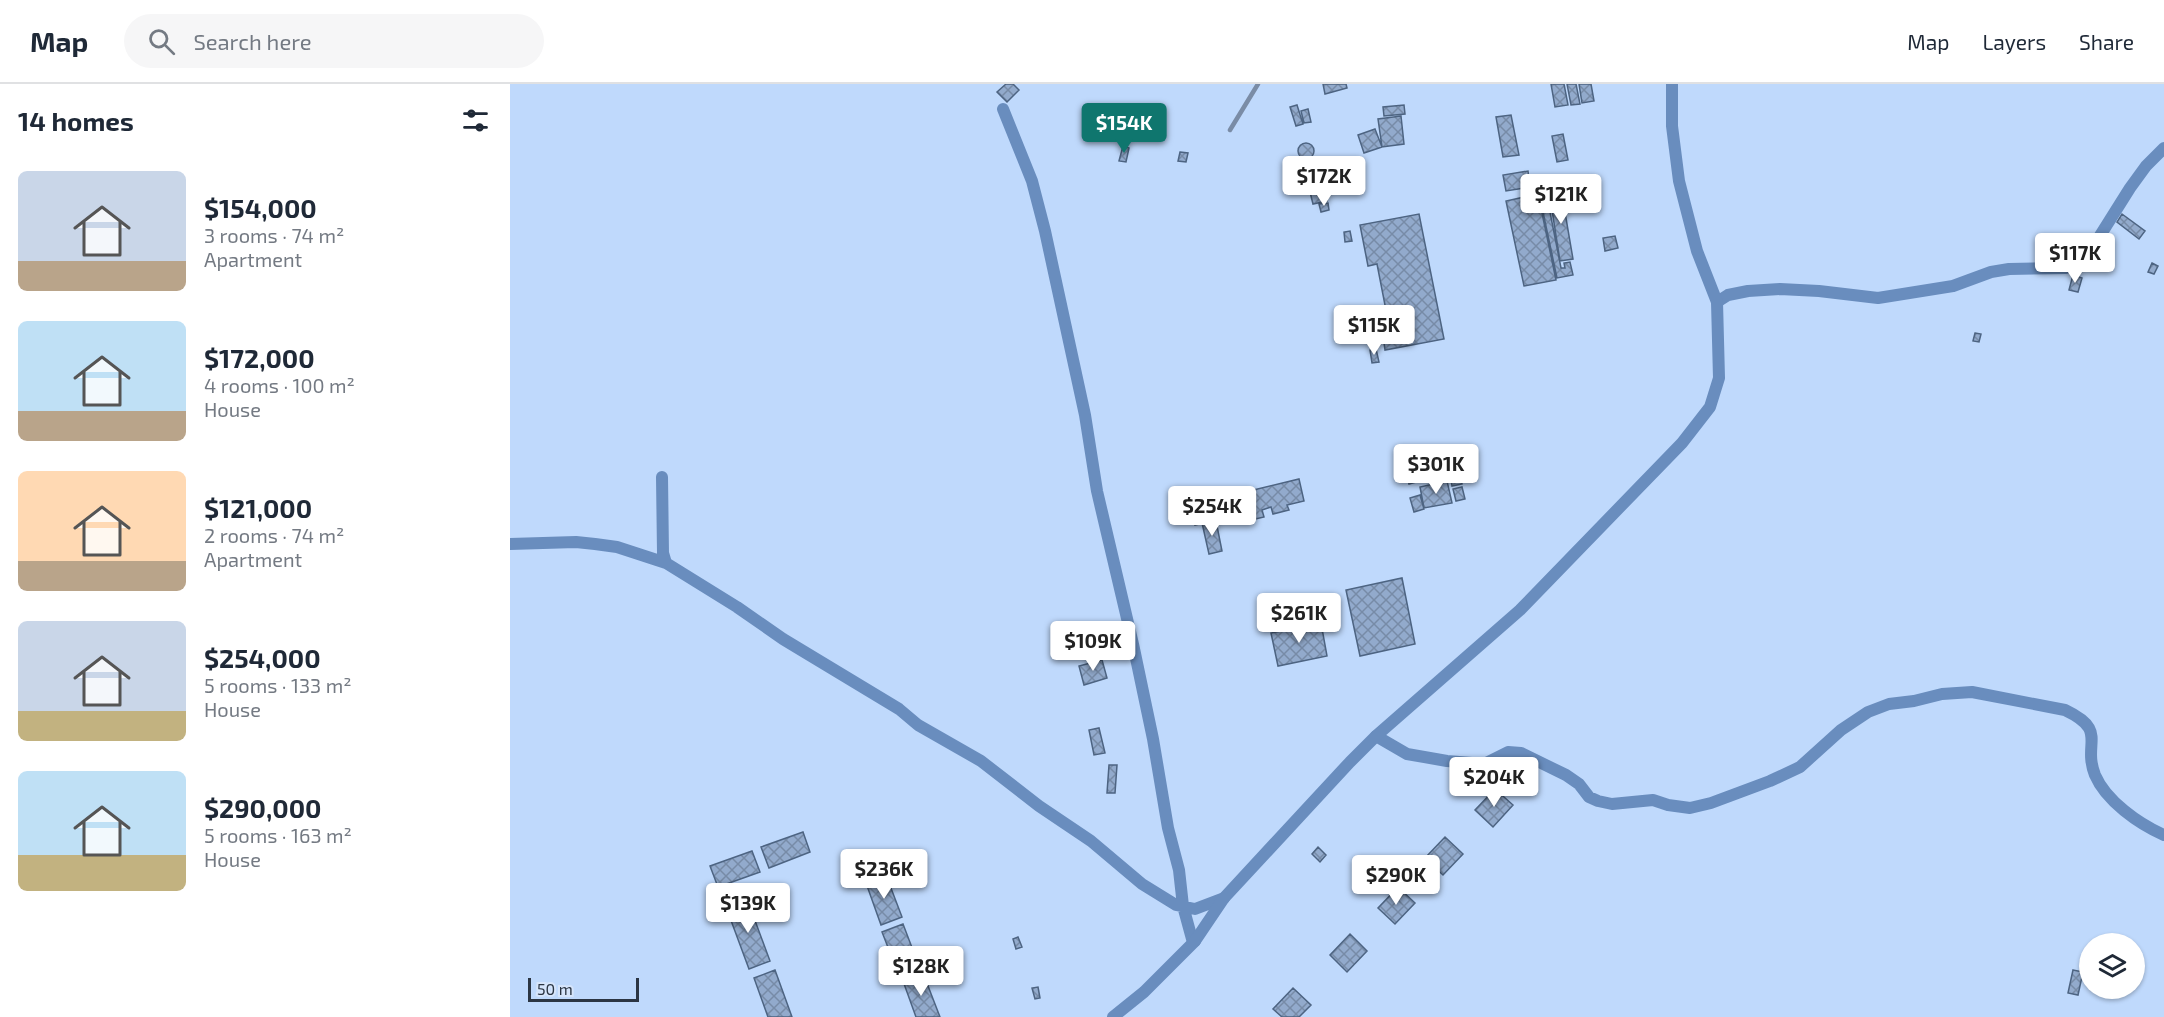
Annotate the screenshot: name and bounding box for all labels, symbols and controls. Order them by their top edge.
search box [124,14,544,68]
text: Map [30,24,88,58]
icon: search [145,25,178,58]
text: Search here [193,28,312,54]
text: Map [1907,29,1949,54]
text: Layers [1982,29,2046,54]
text: Share [2079,29,2134,54]
pin: $154K [1082,103,1166,154]
icon: filters [459,104,492,137]
text: 14 homes [18,105,134,136]
text: $154K [1096,110,1152,134]
pin: $172K [1282,156,1366,207]
text: $172K [1296,163,1352,187]
pin: $121K [1519,174,1603,225]
text: $121K [1534,181,1588,205]
text: $154,000 [204,192,317,223]
icon: home [66,195,138,267]
text: 3 rooms · 74 m² [204,223,344,247]
pin: $117K [2033,233,2117,284]
text: $117K [2049,240,2101,264]
text: Apartment [204,247,302,271]
pin: $115K [1332,305,1416,356]
text: $115K [1348,312,1400,336]
text: $172,000 [204,342,315,373]
icon: home [66,345,138,417]
text: 4 rooms · 100 m² [204,373,355,397]
text: House [204,397,261,421]
pin: $301K [1394,444,1478,495]
text: $301K [1408,451,1464,475]
pin: $254K [1170,486,1254,537]
text: $121,000 [204,492,312,523]
text: $254K [1182,493,1242,517]
icon: home [66,495,138,567]
text: 2 rooms · 74 m² [204,523,344,547]
text: Apartment [204,547,302,571]
pin: $261K [1257,593,1341,644]
text: $261K [1271,600,1327,624]
pin: $109K [1051,621,1135,672]
text: $109K [1064,628,1122,652]
text: $254,000 [204,642,321,673]
icon: home [66,645,138,717]
text: 5 rooms · 133 m² [204,673,351,697]
text: House [204,697,261,721]
pin: $204K [1452,757,1536,808]
text: $204K [1463,764,1525,788]
text: $290,000 [204,792,321,823]
icon: home [66,795,138,867]
text: 5 rooms · 163 m² [204,823,352,847]
text: House [204,847,261,871]
pin: $236K [842,849,926,900]
pin: $290K [1354,855,1438,906]
text: $236K [854,856,914,880]
text: $290K [1366,862,1426,886]
pin: $139K [706,883,790,934]
text: $139K [720,890,776,914]
map controls [2079,933,2145,999]
button: layers [2079,933,2145,999]
pin: $128K [879,946,963,997]
text: $128K [893,953,950,977]
scale bar [528,975,639,1002]
text: 50 m [537,979,573,998]

